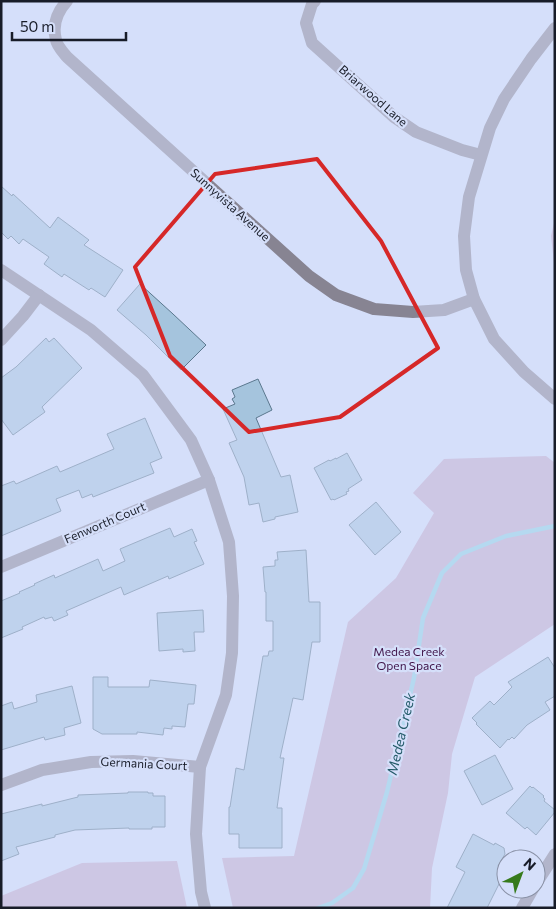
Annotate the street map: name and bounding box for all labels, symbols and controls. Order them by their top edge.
scale bar [12,10,126,42]
text: 50 m [20,17,54,35]
street label: Briarwood Lane [337,62,411,129]
street label: Sunnyvista Avenue [188,165,273,243]
street label: Fenworth Court [62,499,147,546]
park label: Medea Creek Open Space [373,644,445,672]
water label: Medea Creek [383,691,418,776]
street label: Germania Court [100,754,188,772]
north arrow [496,849,546,899]
text: N [520,854,540,874]

